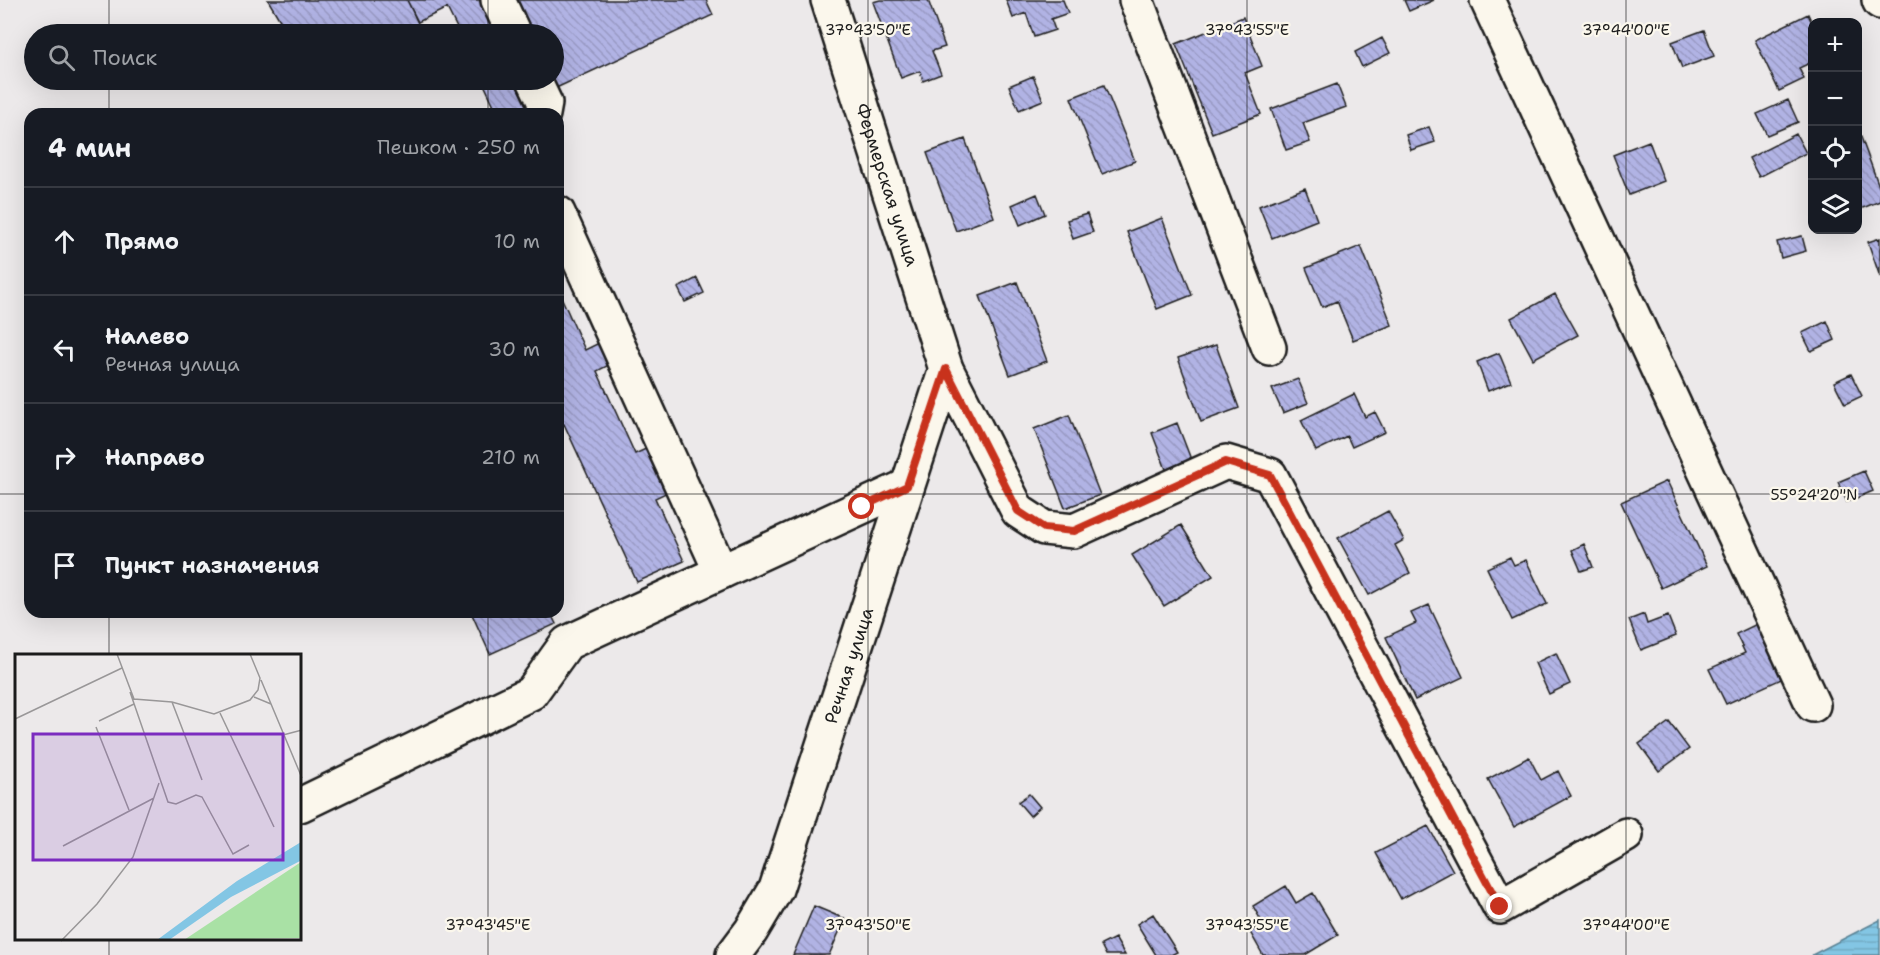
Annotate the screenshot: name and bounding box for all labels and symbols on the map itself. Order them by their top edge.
text: 37°43'50"E [825,20,911,40]
text: 37°43'55"E [1205,20,1289,40]
text: 37°44'00"E [1582,20,1670,40]
street label: Фермерская улица [850,100,924,269]
text: 55°24'20"N [1771,485,1857,505]
route start [848,493,874,519]
street label: Речная улица [819,604,879,727]
inset map [15,654,302,940]
route end [1486,893,1512,919]
text: 37°43'45"E [446,915,530,935]
text: 37°43'50"E [825,915,911,935]
text: 37°43'55"E [1205,915,1289,935]
text: 37°44'00"E [1582,915,1670,935]

